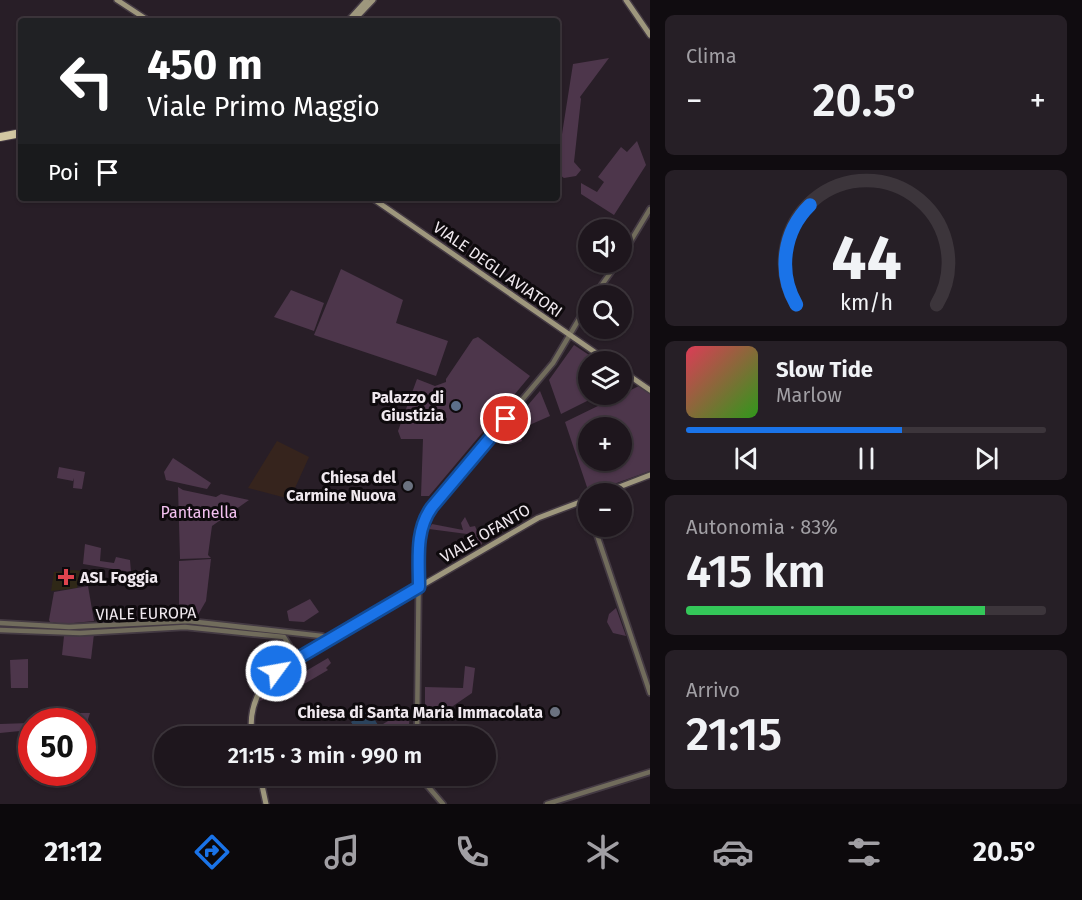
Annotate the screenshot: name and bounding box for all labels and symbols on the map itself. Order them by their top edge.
street label: VIALE DEGLI AVIATORI [429,218,566,321]
place label: Palazzo di Giustizia [371,388,444,425]
pin [480,393,531,444]
marker: Palazzo di Giustizia [449,399,463,413]
place label: Chiesa del Carmine Nuova [286,468,396,505]
marker: Chiesa del Carmine Nuova [401,479,415,493]
street label: VIALE OFANTO [437,500,534,567]
park label: Pantanella [161,503,237,522]
marker: ASL Foggia [57,568,75,586]
place label: ASL Foggia [79,568,158,587]
street label: VIALE EUROPA [95,603,197,624]
position arrow [244,639,308,703]
place label: Chiesa di Santa Maria Immacolata [297,703,543,722]
marker: Chiesa di Santa Maria Immacolata [548,705,562,719]
speed limit sign: 50 [18,708,96,786]

